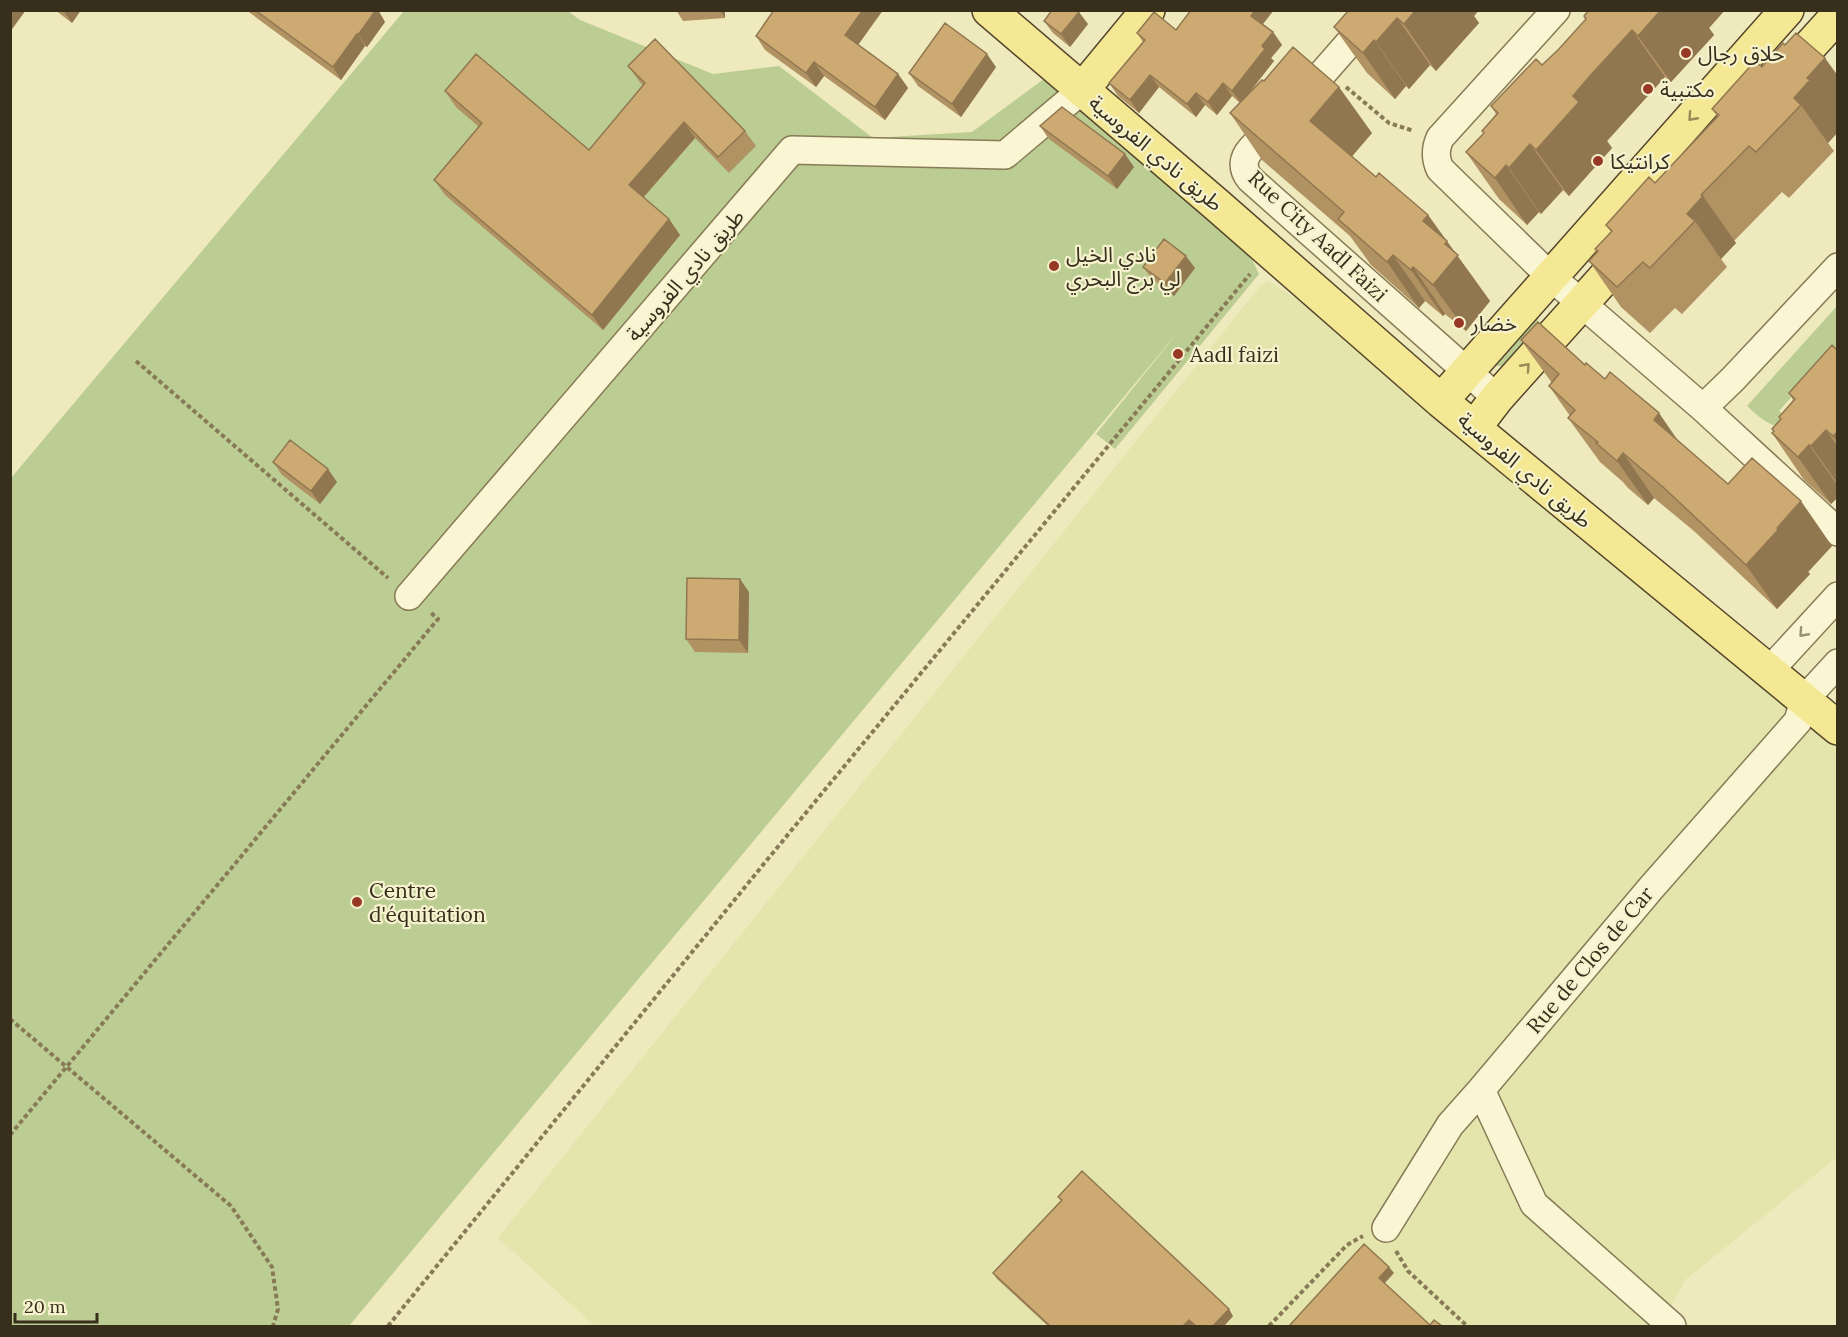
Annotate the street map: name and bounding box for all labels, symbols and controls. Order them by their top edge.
place label: حلاق رجال [1698,40,1785,67]
marker: حلاق رجال [1679,46,1693,60]
place label: مكتبية [1660,76,1715,103]
marker: مكتبية [1641,82,1655,96]
street label: طريق نادي الفروسية [1082,89,1229,219]
one-way arrow [1688,110,1699,121]
place label: كرانتيكا [1610,148,1670,175]
marker: كرانتيكا [1591,154,1605,168]
street label: Rue City Aadl Faizi [1243,165,1393,308]
street label: طريق نادي الفروسية [620,203,752,349]
place label: نادي الخيل لي برج البحري [1066,241,1181,294]
marker: نادي الخيل لي برج البحري [1047,259,1061,273]
place label: خضار [1470,310,1517,337]
marker: خضار [1452,316,1466,330]
place label: Aadl faizi [1189,341,1279,368]
marker: Aadl faizi [1171,347,1185,361]
one-way arrow [1519,363,1530,374]
street label: طريق نادي الفروسية [1451,406,1598,536]
one-way arrow [1800,626,1811,637]
place label: Centre d'équitation [369,877,486,928]
street label: Rue de Clos de Car [1520,881,1660,1039]
marker: Centre d'équitation [350,895,364,909]
scale bar [15,1286,98,1324]
text: 20 m [24,1295,66,1318]

